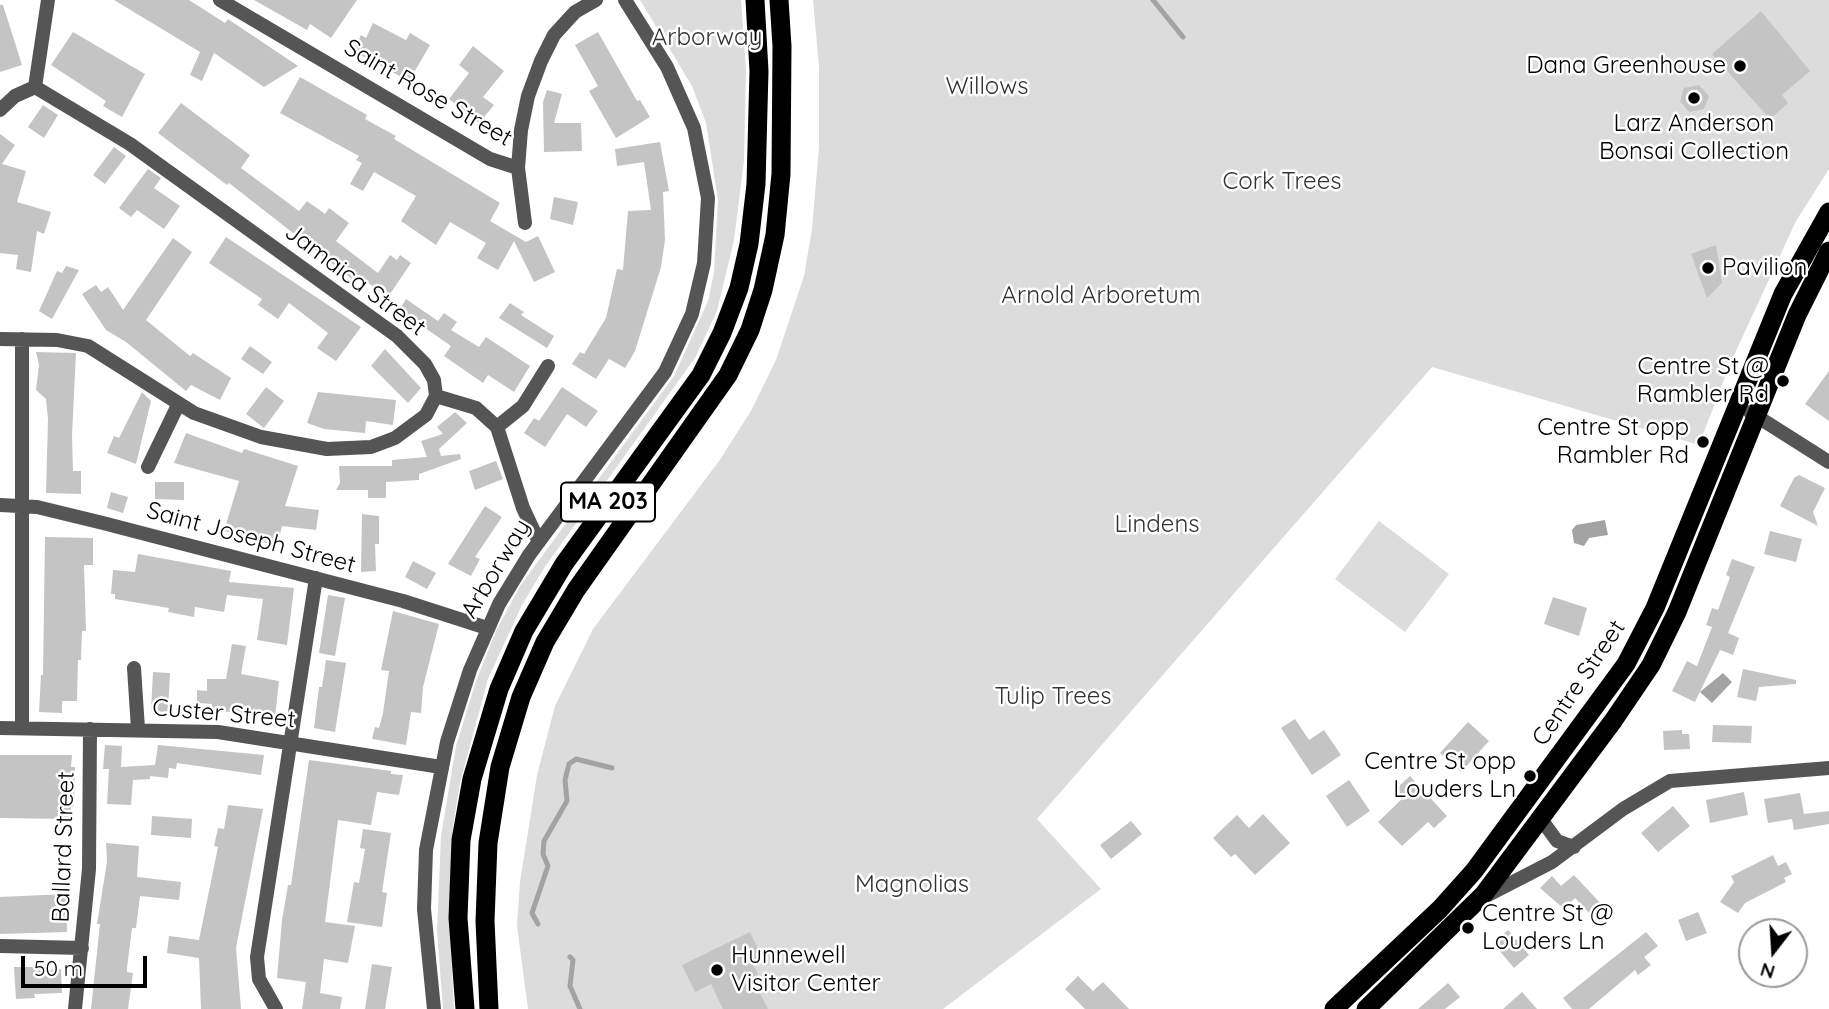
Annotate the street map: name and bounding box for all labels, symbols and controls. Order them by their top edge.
park label: Arborway [652,24,762,52]
street label: Saint Rose Street [339,33,517,153]
place label: Dana Greenhouse [1526,52,1726,80]
marker: Dana Greenhouse [1732,58,1748,74]
park label: Willows [946,73,1028,101]
marker: Larz Anderson Bonsai Collection [1686,90,1702,106]
place label: Larz Anderson Bonsai Collection [1599,110,1789,166]
park label: Cork Trees [1223,168,1341,196]
street label: Jamaica Street [279,218,431,342]
place label: Pavilion [1722,254,1807,282]
marker: Pavilion [1700,260,1716,276]
park label: Arnold Arboretum [1001,282,1201,310]
place label: Centre St @ Rambler Rd [1637,353,1769,409]
marker: Centre St @ Rambler Rd [1775,373,1791,389]
place label: Centre St opp Rambler Rd [1537,414,1689,470]
marker: Centre St opp Rambler Rd [1695,434,1711,450]
road number: MA 203 [561,482,655,522]
street label: Saint Joseph Street [143,496,359,580]
park label: Lindens [1114,511,1200,539]
street label: Arborway [455,514,537,624]
street label: Centre Street [1526,615,1632,751]
park label: Tulip Trees [994,683,1112,711]
street label: Custer Street [151,693,297,735]
place label: Centre St opp Louders Ln [1364,748,1516,804]
marker: Centre St opp Louders Ln [1522,768,1538,784]
street label: Ballard Street [47,771,81,923]
park label: Magnolias [855,871,969,899]
place label: Centre St @ Louders Ln [1482,900,1614,956]
north arrow [1738,918,1808,988]
marker: Centre St @ Louders Ln [1460,920,1476,936]
scale bar [24,942,150,986]
place label: Hunnewell Visitor Center [731,942,881,998]
text: 50 m [34,955,83,981]
text: N [1757,958,1778,985]
marker: Hunnewell Visitor Center [709,962,725,978]

